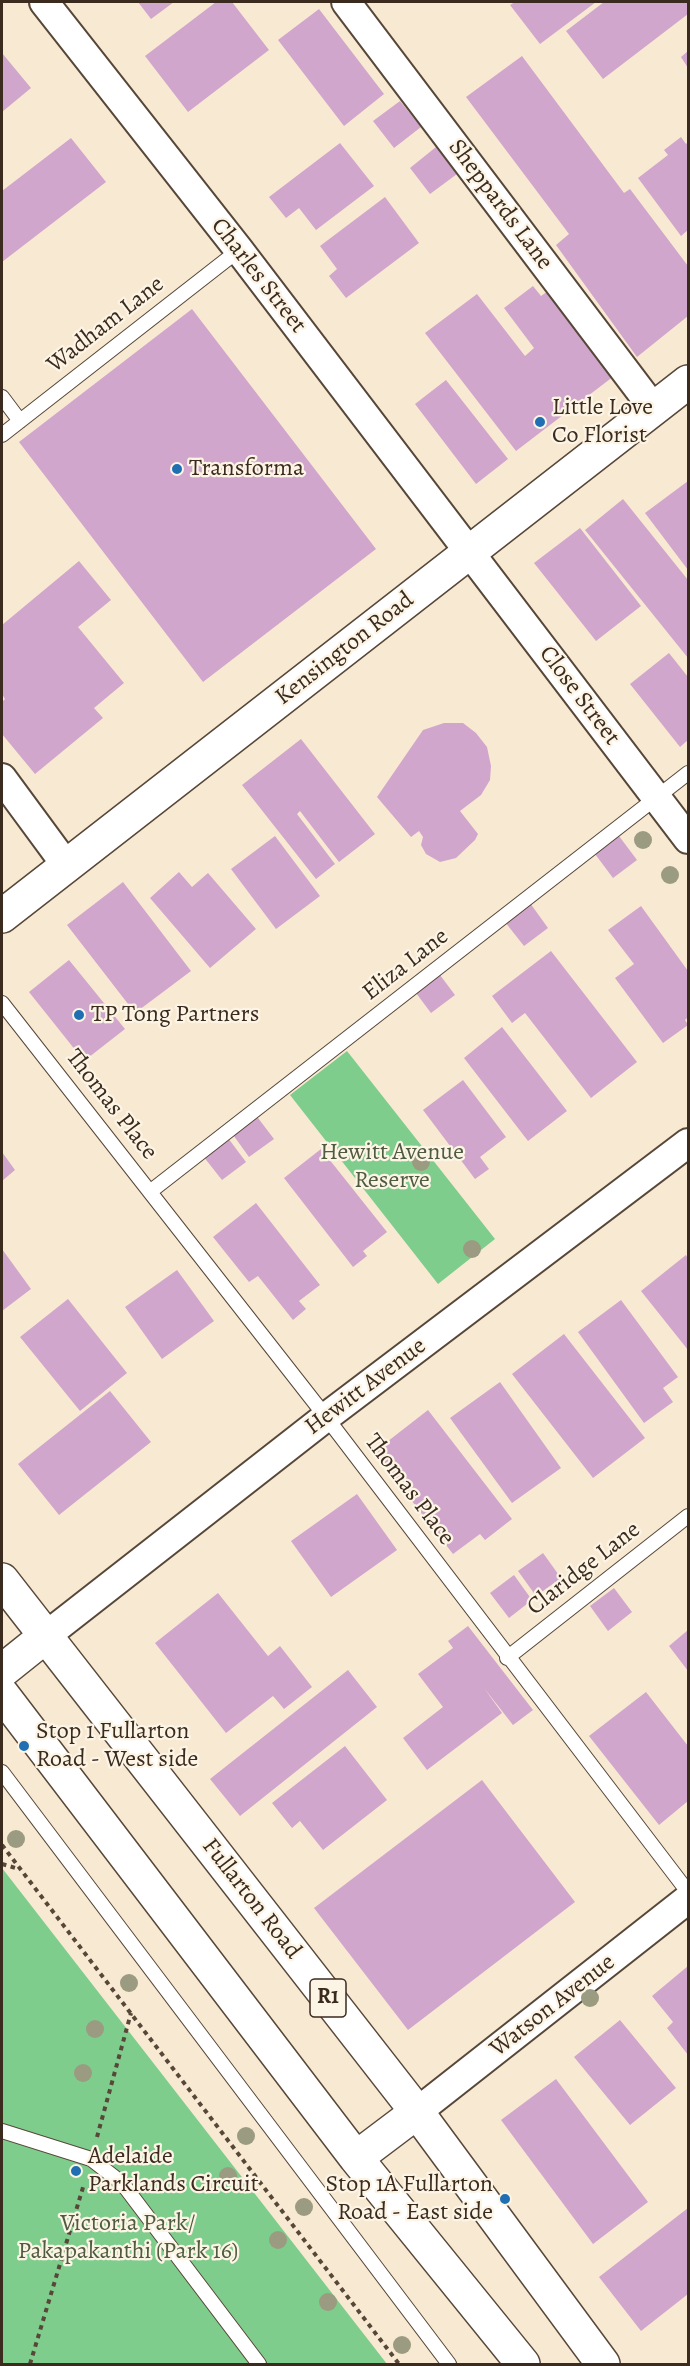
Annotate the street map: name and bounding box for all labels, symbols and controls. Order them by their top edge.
street label: Sheppards Lane [442,134,558,276]
street label: Charles Street [204,213,312,339]
street label: Wadham Lane [42,270,170,380]
place label: Little Love Co Florist [552,394,653,450]
marker: Little Love Co Florist [533,415,547,429]
place label: Transforma [189,455,304,483]
marker: Transforma [170,462,184,476]
street label: Kensington Road [270,586,420,712]
street label: Close Street [532,641,626,751]
street label: Eliza Lane [357,923,455,1007]
place label: TP Tong Partners [91,1001,259,1029]
marker: TP Tong Partners [72,1008,86,1022]
street label: Thomas Place [59,1044,163,1166]
park label: Hewitt Avenue Reserve [320,1139,464,1195]
street label: Hewitt Avenue [300,1332,432,1442]
street label: Thomas Place [358,1429,460,1551]
street label: Claridge Lane [522,1516,646,1622]
place label: Stop 1 Fullarton Road - West side [36,1718,198,1774]
marker: Stop 1 Fullarton Road - West side [17,1739,31,1753]
street label: Fullarton Road [195,1833,307,1965]
street label: Watson Avenue [485,1948,621,2064]
road number: R1 [310,1979,346,2017]
place label: Adelaide Parklands Circuit [88,2143,259,2199]
marker: Adelaide Parklands Circuit [69,2164,83,2178]
place label: Stop 1A Fullarton Road - East side [326,2171,493,2227]
marker: Stop 1A Fullarton Road - East side [498,2192,512,2206]
park label: Victoria Park/ Pakapakanthi (Park 16) [18,2210,238,2266]

